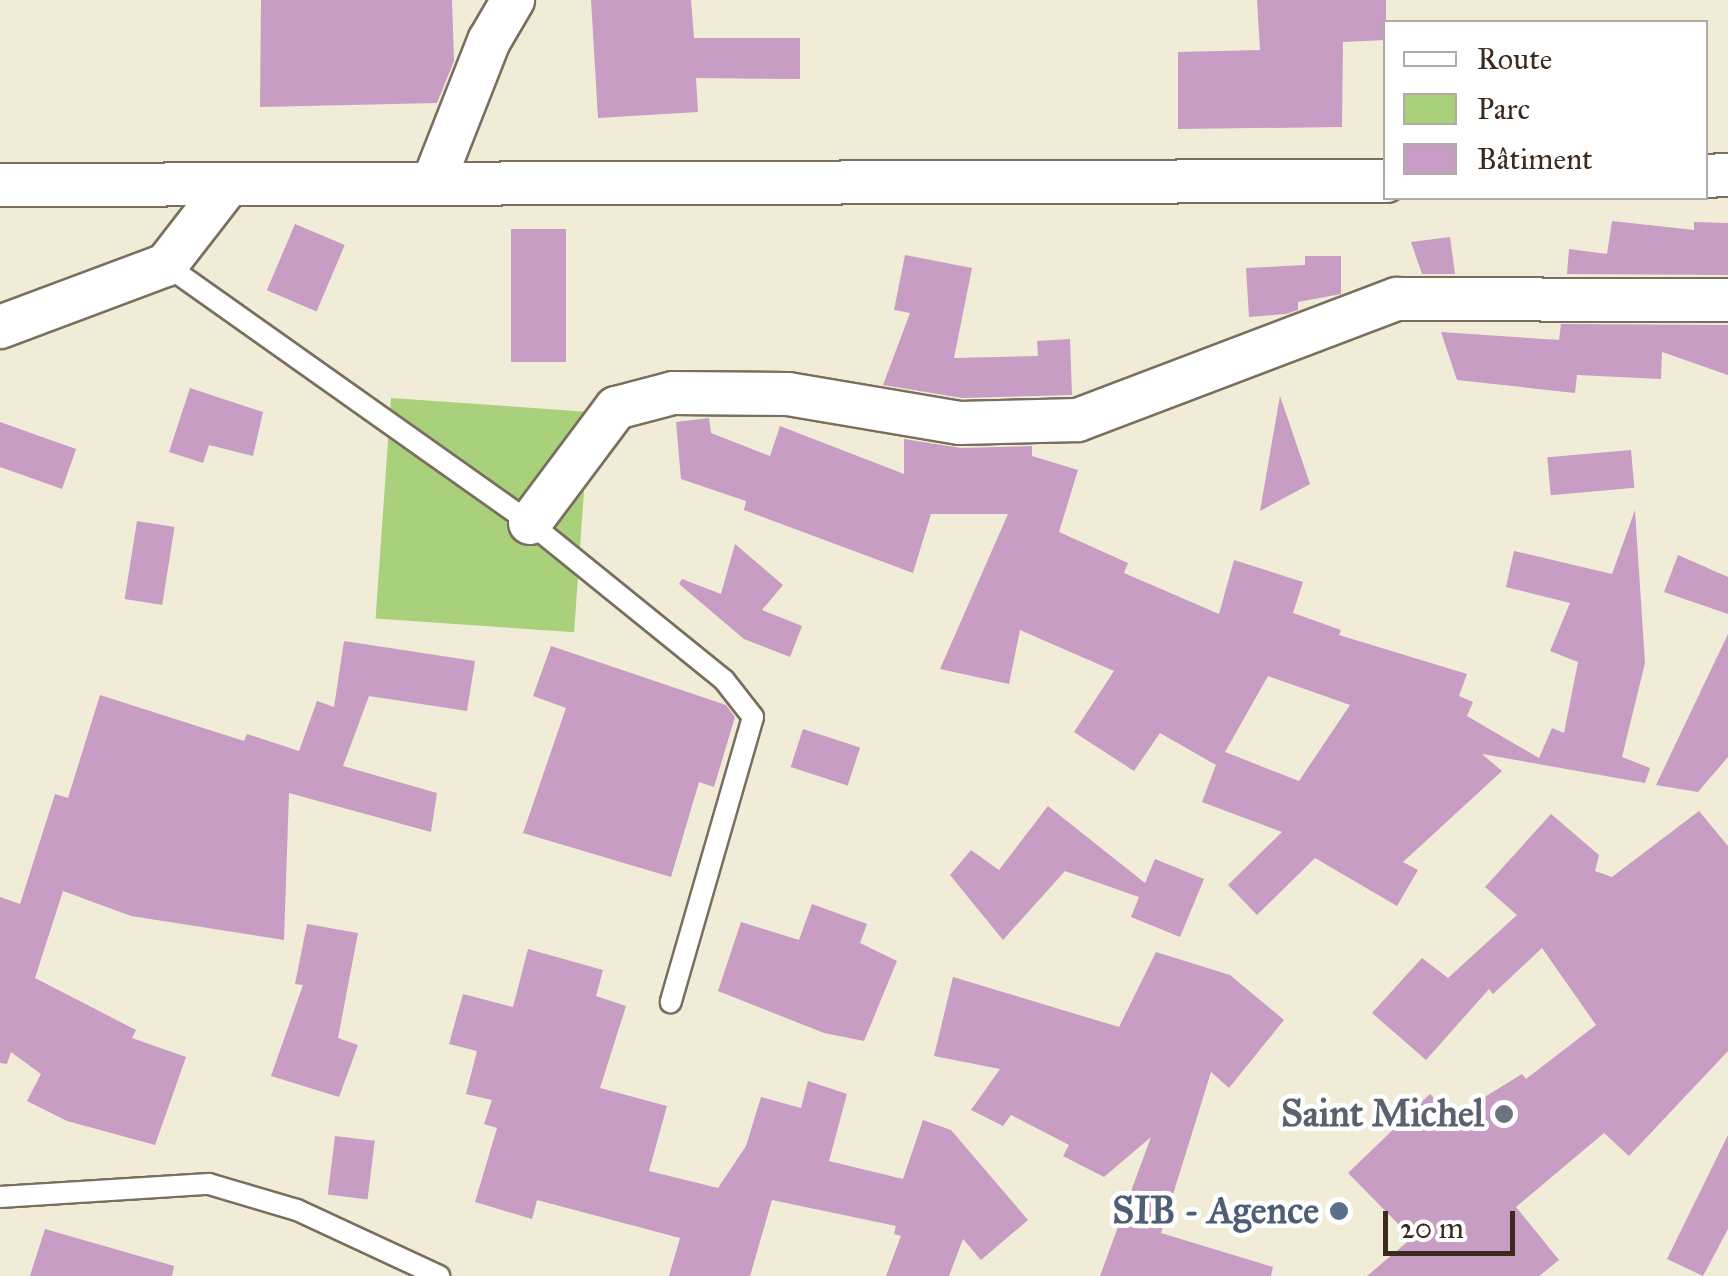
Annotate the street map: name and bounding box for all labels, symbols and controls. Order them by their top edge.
legend [1383,20,1708,200]
text: Route [1477,41,1552,77]
text: Parc [1477,91,1530,127]
text: Bâtiment [1477,141,1593,177]
place label: Saint Michel [1281,1091,1484,1137]
marker: Saint Michel [1493,1103,1515,1125]
place label: SIB - Agence [1112,1188,1319,1234]
scale bar [1388,1191,1520,1253]
marker: SIB - Agence [1328,1200,1350,1222]
text: 20 m [1400,1210,1464,1246]

